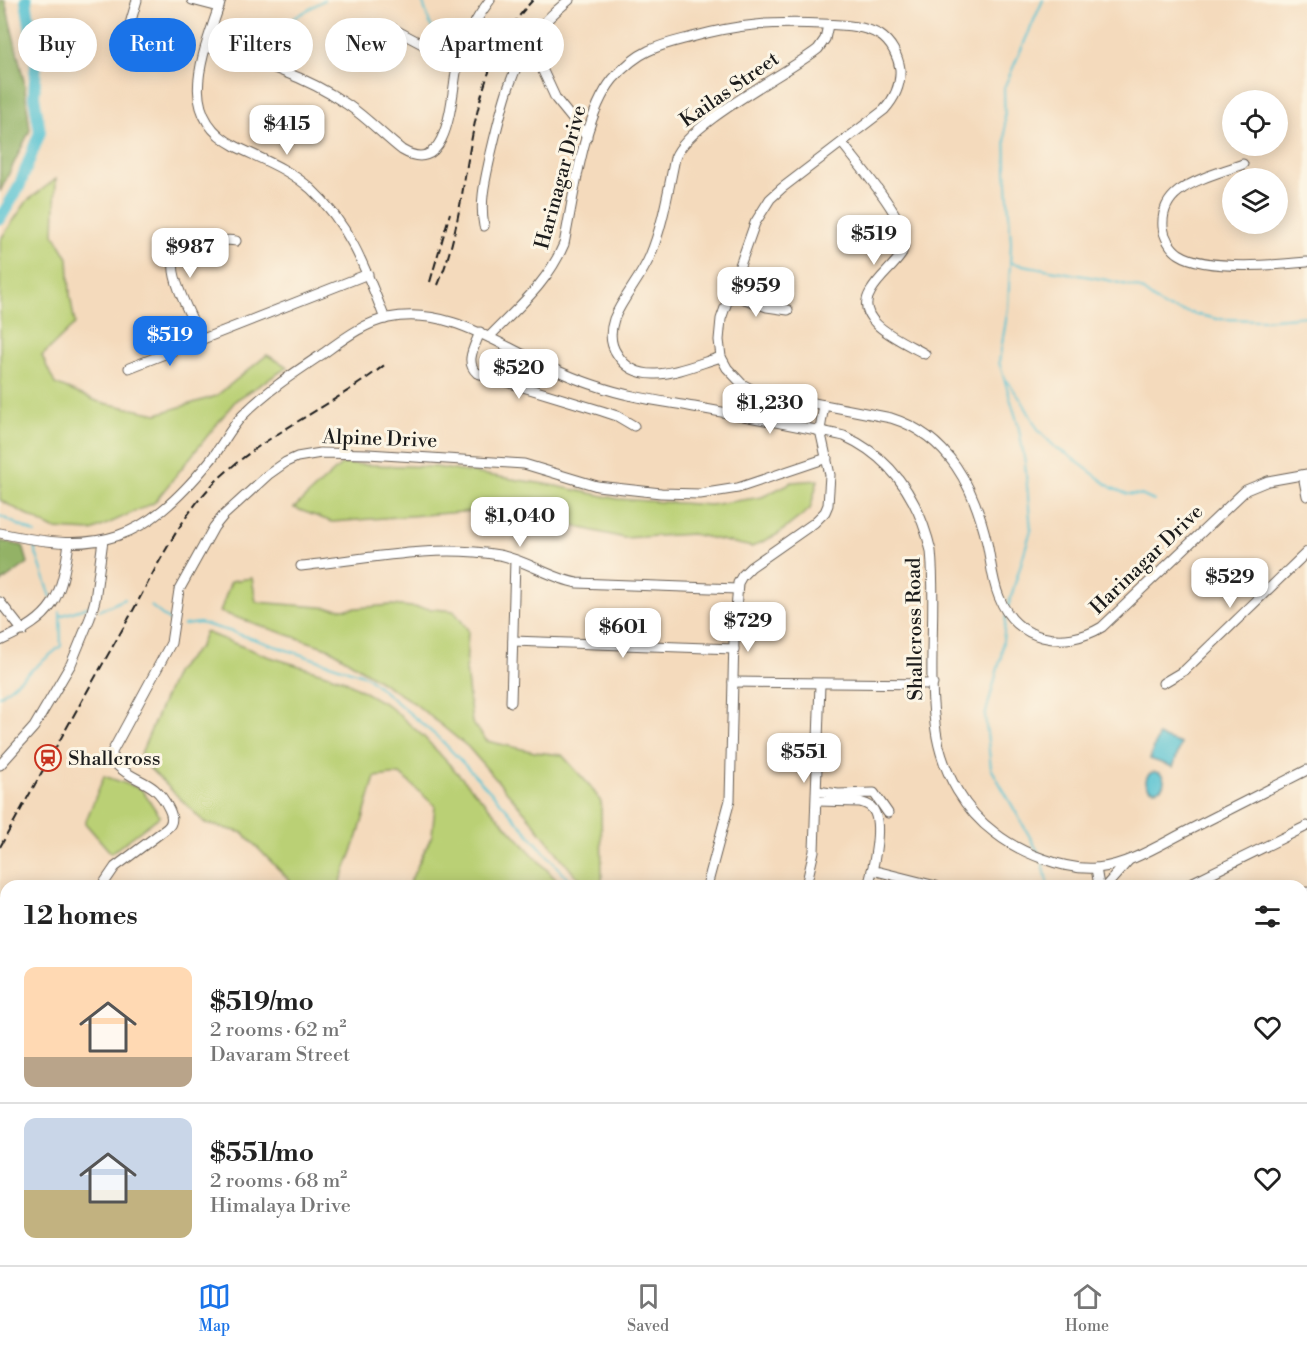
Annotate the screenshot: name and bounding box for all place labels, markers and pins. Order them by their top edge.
pin: $415 [251,105,323,156]
pin: $519 [838,215,910,266]
pin: $987 [154,228,226,279]
pin: $959 [720,267,792,318]
pin: $519 [134,316,206,367]
pin: $520 [483,349,555,400]
pin: $1,230 [721,384,819,435]
pin: $1,040 [471,497,569,548]
pin: $529 [1194,558,1266,609]
pin: $729 [712,602,784,653]
pin: $601 [587,608,659,659]
pin: $551 [768,733,840,784]
station icon: Shallcross [33,743,63,773]
place label: Shallcross [68,747,161,772]

